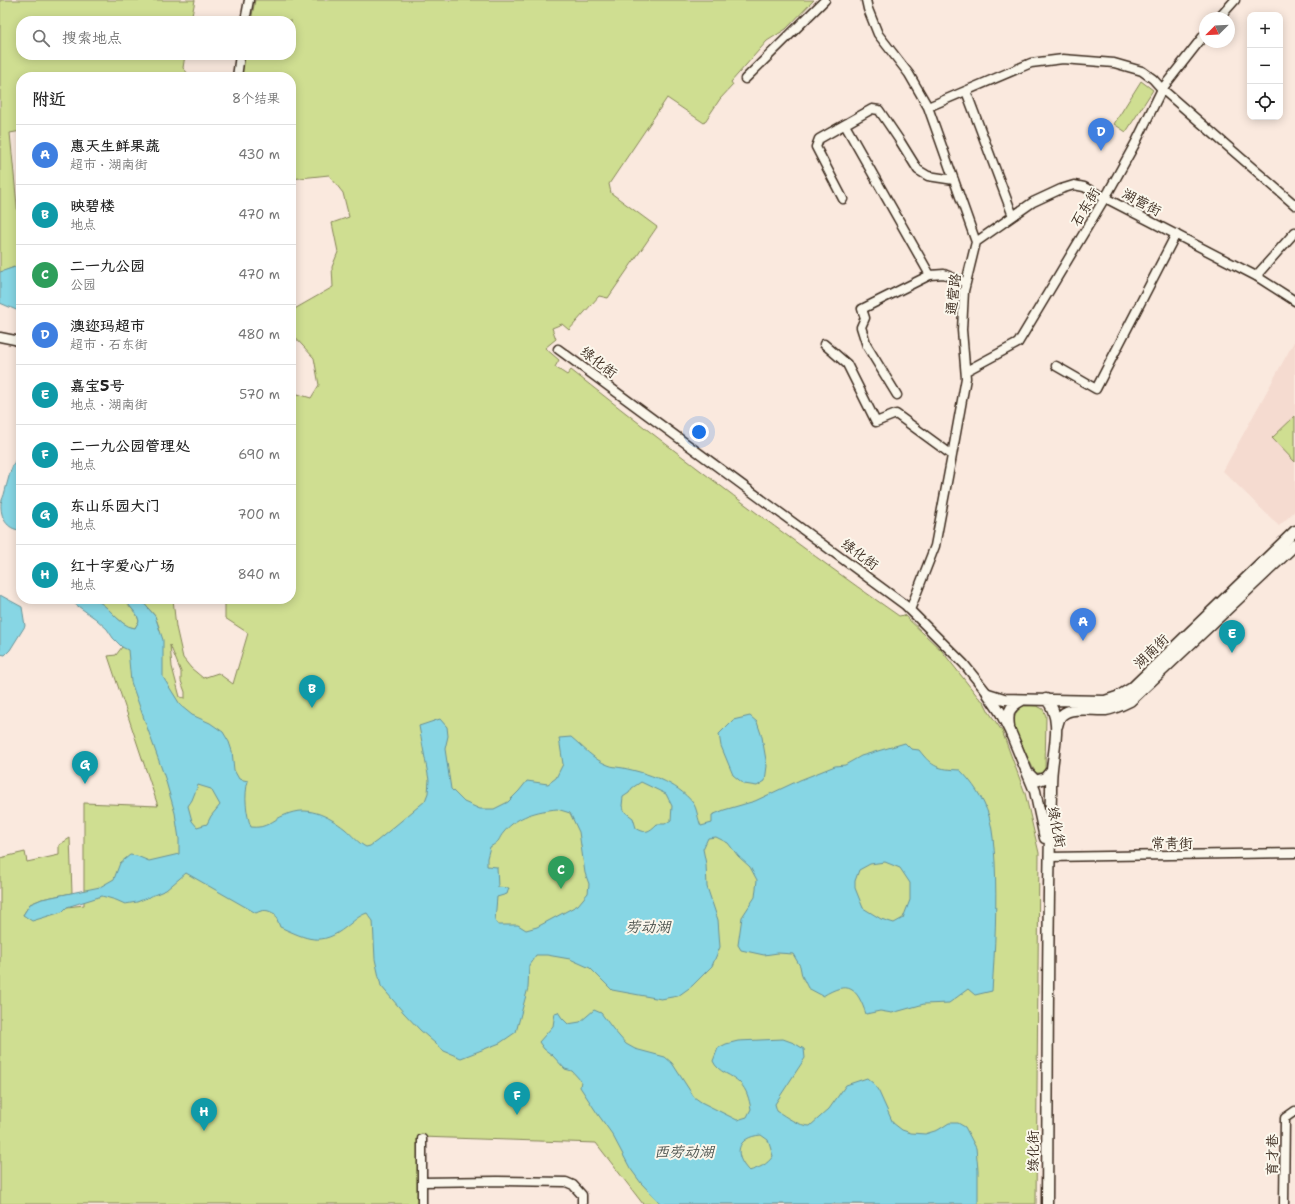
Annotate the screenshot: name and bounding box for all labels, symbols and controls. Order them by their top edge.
north arrow [1199,12,1235,48]
map controls [1247,12,1283,120]
button: + [1247,12,1283,48]
search box [16,16,296,60]
icon: search [30,27,52,49]
text: 搜索地点 [62,28,122,48]
button: − [1247,48,1283,84]
button: locate [1247,84,1283,120]
text: 附近 [32,88,66,110]
text: 8个结果 [232,90,280,107]
pin: D [1088,118,1114,151]
text: 惠天生鲜果蔬 [70,136,160,156]
text: A [40,146,50,163]
text: 430 m [238,146,280,163]
text: 超市 · 湖南街 [70,156,148,173]
street label: 石东街 [1066,184,1104,230]
street label: 湖营街 [1119,184,1165,220]
text: 映碧楼 [70,196,115,216]
text: B [41,206,49,223]
text: 470 m [238,206,280,223]
text: 地点 [70,216,96,233]
text: 二一九公园 [70,256,145,276]
text: C [41,266,49,283]
text: 470 m [238,266,280,283]
street label: 通营路 [942,272,964,316]
text: 公园 [70,276,96,293]
text: 澳迩玛超市 [70,316,145,336]
text: D [40,326,50,343]
text: 480 m [238,326,280,343]
text: 超市 · 石东街 [70,336,148,353]
street label: 绿化街 [577,342,621,382]
text: 嘉宝5号 [70,376,124,396]
text: E [41,386,49,403]
text: 570 m [239,386,280,403]
text: 地点 · 湖南街 [70,396,148,413]
your location [689,422,709,442]
text: 二一九公园管理处 [70,436,190,456]
text: F [41,446,49,463]
text: 690 m [238,446,280,463]
text: 地点 [70,456,96,473]
text: 东山乐园大门 [70,496,160,516]
text: G [40,506,50,523]
text: 700 m [237,506,280,523]
text: 地点 [70,516,96,533]
street label: 绿化街 [838,534,882,574]
text: 红十字爱心广场 [70,556,175,576]
text: H [40,566,50,583]
text: 840 m [238,566,280,583]
text: 地点 [70,576,96,593]
pin: A [1070,608,1096,641]
pin: E [1219,620,1245,653]
street label: 湖南街 [1130,630,1172,672]
pin: B [299,675,325,708]
pin: G [72,751,98,784]
street label: 绿化街 [1044,805,1070,849]
street label: 常青街 [1151,834,1193,852]
pin: C [548,856,574,889]
water label: 劳动湖 [625,917,672,937]
pin: F [504,1082,530,1115]
pin: H [191,1098,217,1131]
street label: 绿化街 [1024,1130,1042,1172]
street label: 育才巷 [1263,1133,1281,1176]
water label: 西劳动湖 [654,1142,716,1162]

